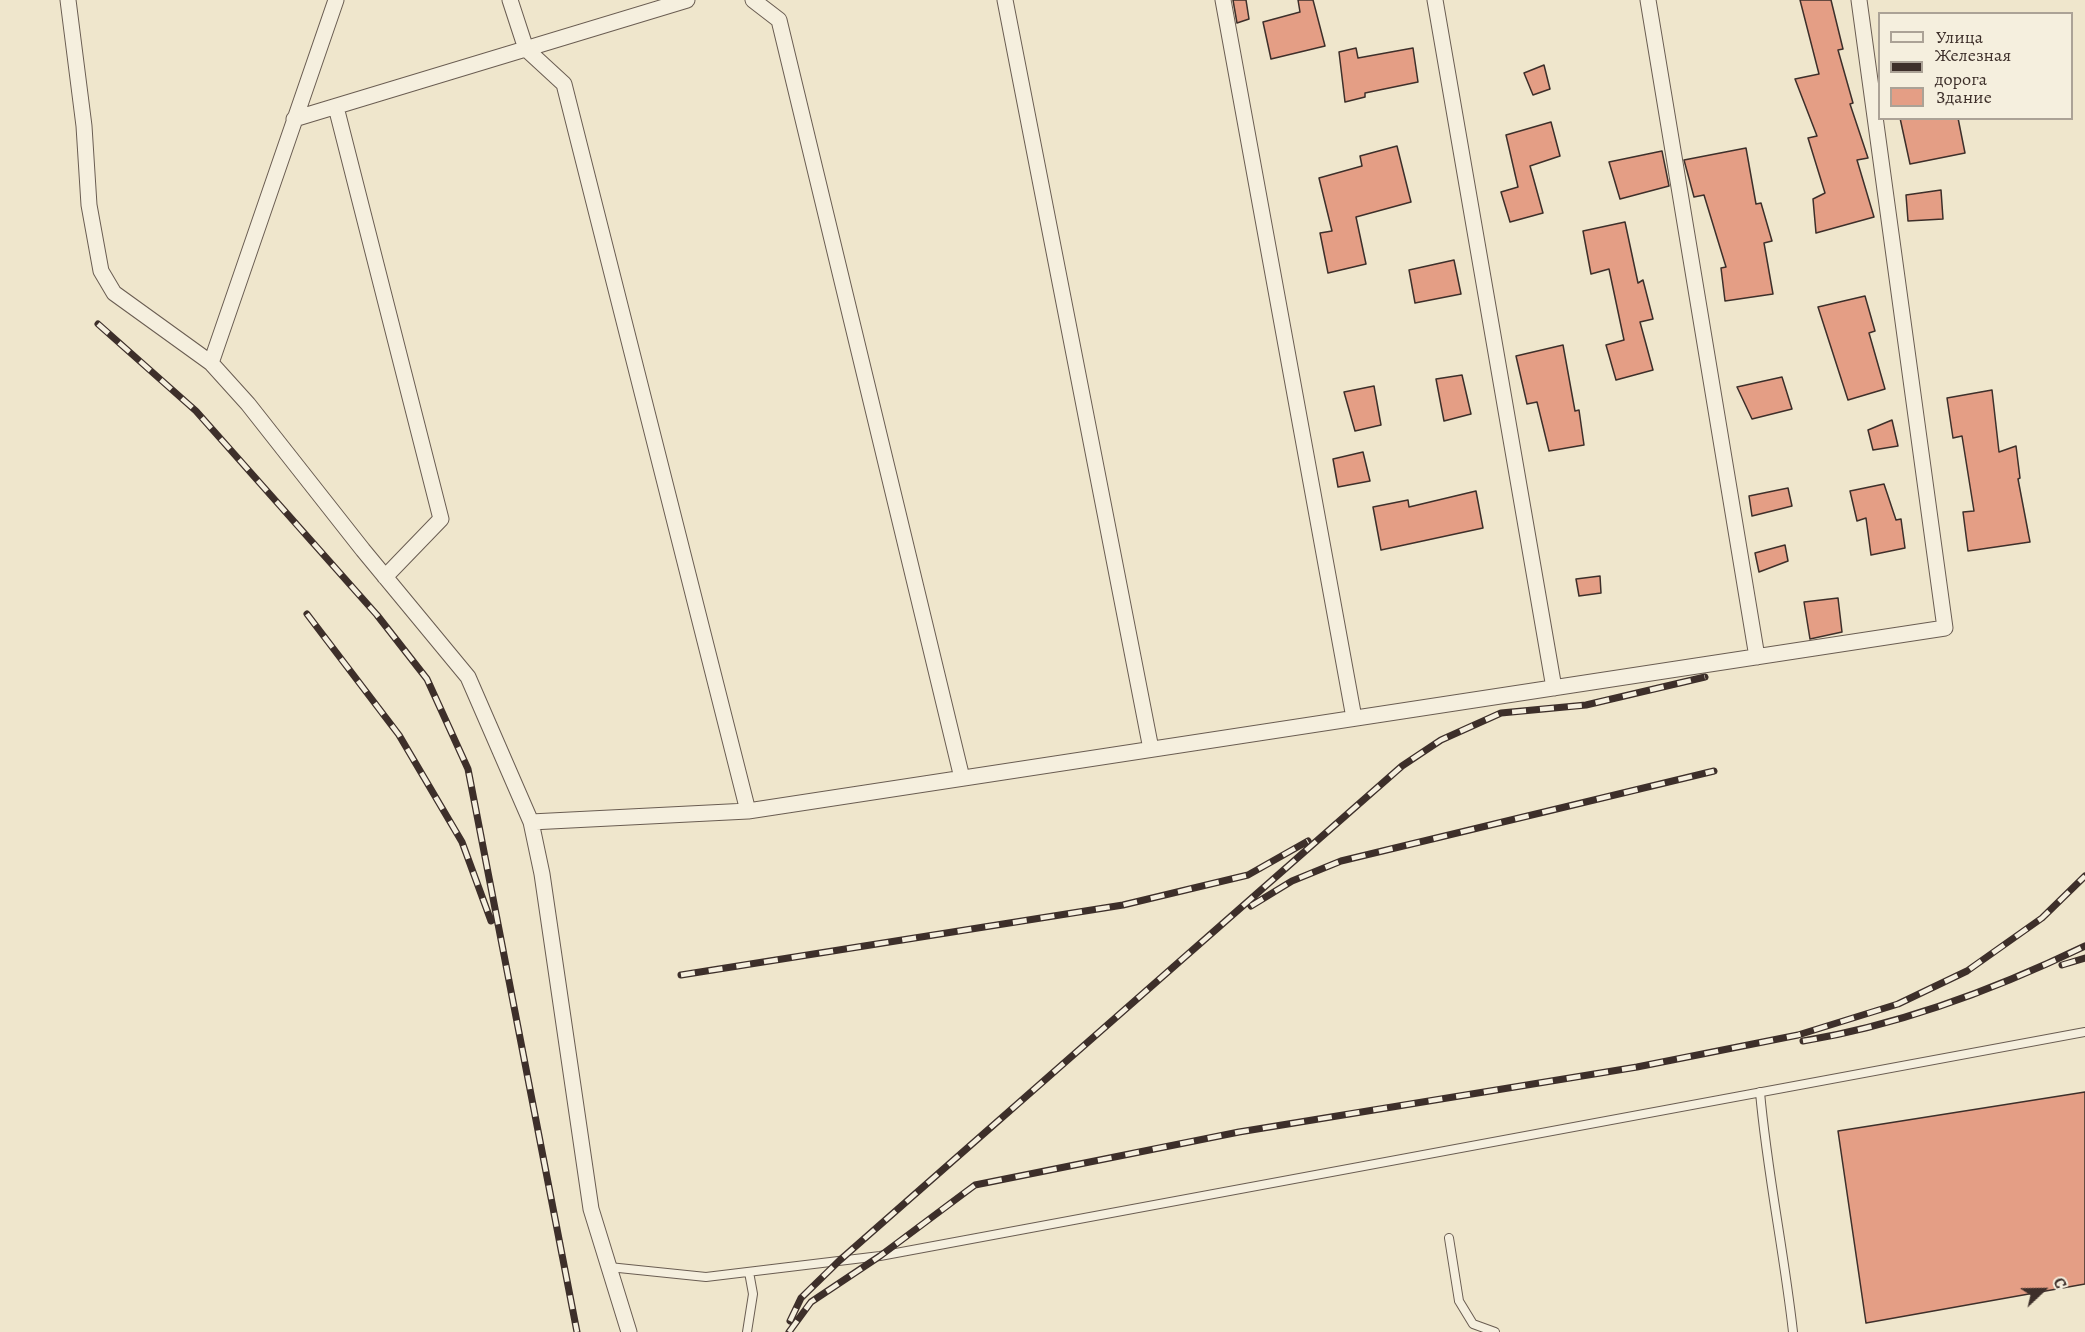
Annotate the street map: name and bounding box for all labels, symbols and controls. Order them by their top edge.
legend [1878,12,2073,120]
text: Улица [1936,25,1983,49]
text: Железная дорога [1935,43,2011,91]
text: Здание [1936,85,1992,109]
north arrow [2013,1260,2073,1320]
text: С [2048,1275,2072,1292]

